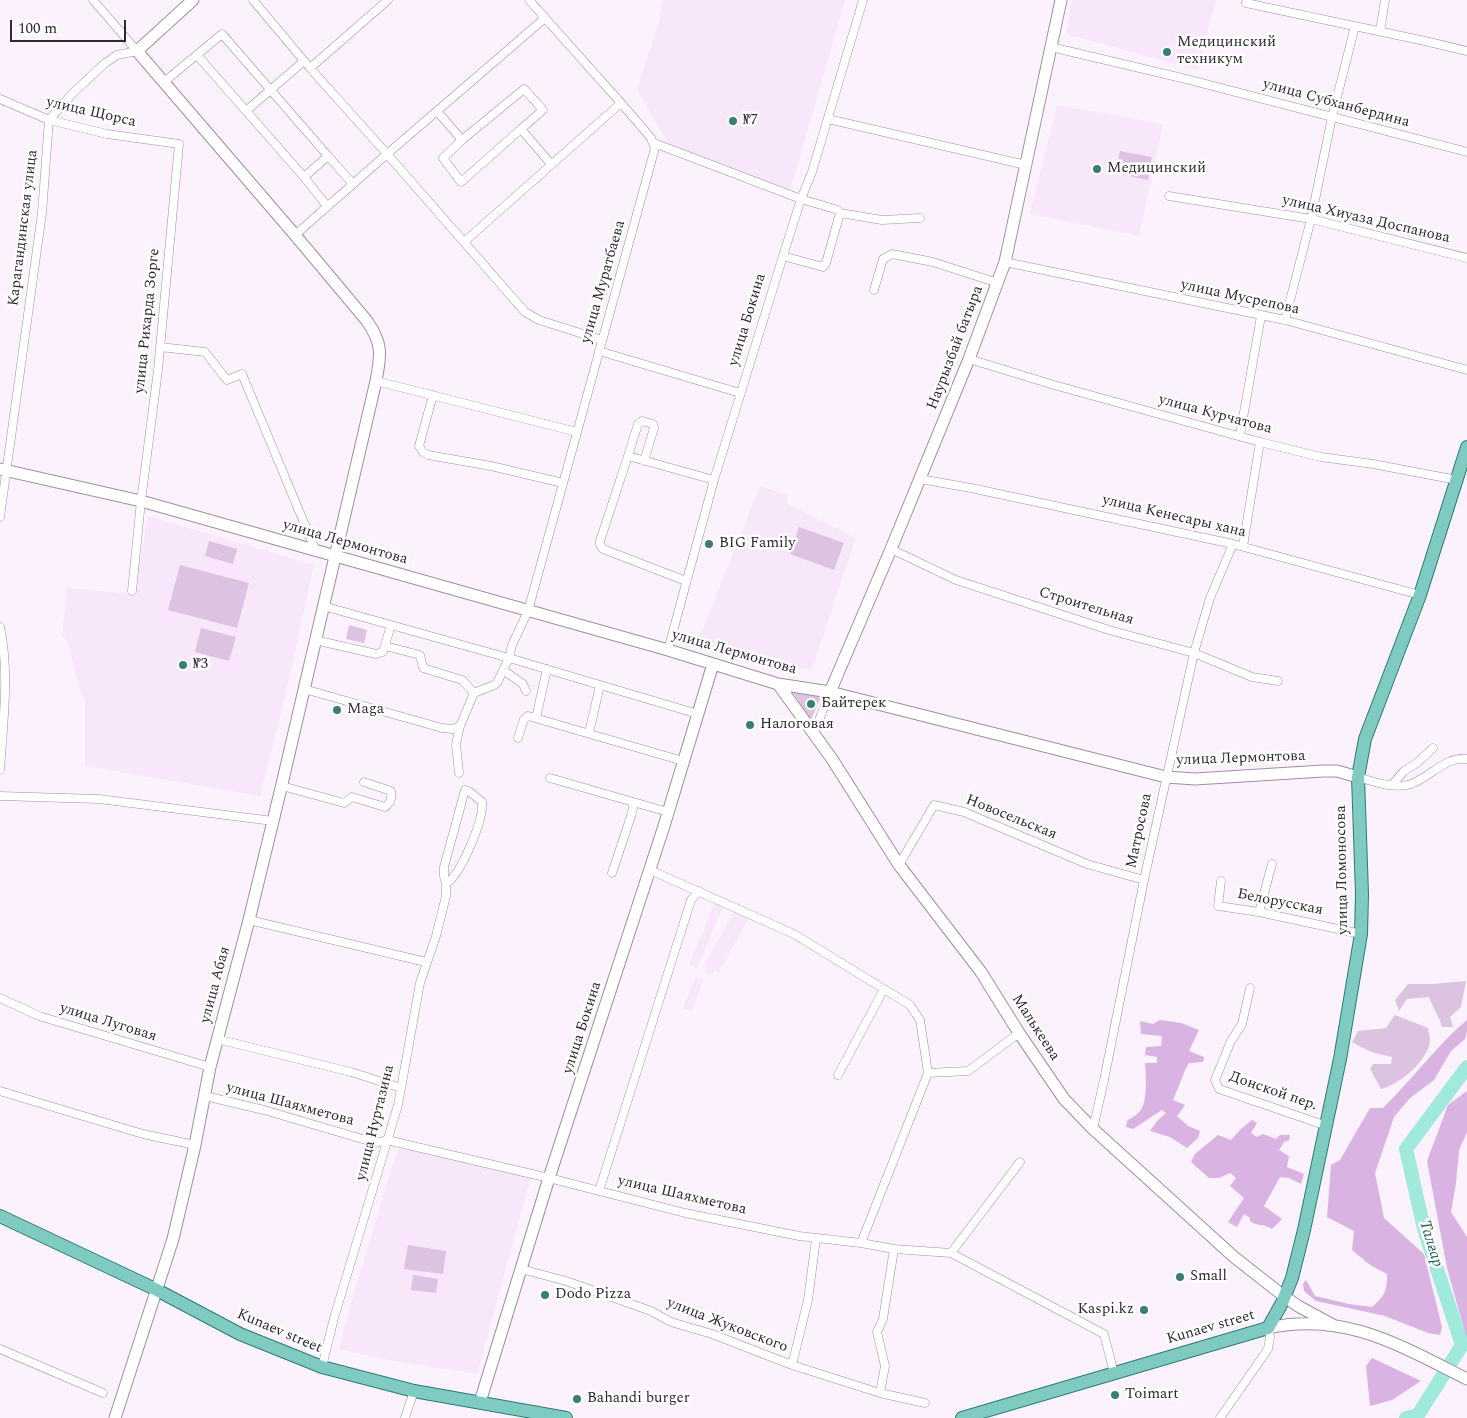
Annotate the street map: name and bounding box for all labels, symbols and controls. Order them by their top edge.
scale bar [12,10,129,42]
text: 100 m [18,17,57,40]
place label: Медицинский техникум [1177,34,1276,69]
marker: Медицинский техникум [1161,46,1173,58]
street label: улица Субханбердина [1261,76,1411,132]
street label: улица Щорса [44,94,138,132]
place label: №7 [743,112,758,130]
marker: №7 [727,115,739,127]
street label: Карагандинская улица [5,149,43,307]
place label: Медицинский [1107,160,1206,178]
marker: Медицинский [1091,163,1103,175]
street label: улица Хиуаза Доспанова [1280,192,1452,248]
street label: улица Муратбаева [578,218,630,346]
street label: улица Рихарда Зорге [131,248,165,394]
street label: улица Бокина [725,272,771,368]
street label: улица Мусрепова [1179,277,1301,319]
street label: Наурызбай батыра [924,283,988,413]
street label: улица Курчатова [1156,391,1274,439]
street label: улица Кенесары хана [1100,492,1248,542]
street label: улица Лермонтова [280,517,410,569]
place label: BIG Family [719,535,795,553]
marker: BIG Family [703,538,715,550]
street label: Строительная [1036,584,1136,630]
street label: улица Лермонтова [669,627,799,679]
place label: №3 [193,656,208,674]
marker: №3 [177,659,189,671]
place label: Байтерек [821,695,886,713]
marker: Байтерек [805,698,817,710]
place label: Maga [347,701,384,719]
marker: Maga [331,704,343,716]
place label: Налоговая [760,716,834,734]
marker: Налоговая [744,719,756,731]
street label: улица Лермонтова [1176,748,1306,770]
street label: Новосельская [963,792,1059,844]
street label: Матросова [1123,792,1157,870]
street label: улица Ломоносова [1333,805,1353,935]
street label: Белорусская [1236,886,1324,920]
street label: улица Абая [197,945,235,1025]
street label: улица Бокина [560,980,606,1076]
street label: Малькеева [1007,992,1063,1064]
street label: улица Луговая [57,1000,159,1046]
street label: улица Нуртазина [353,1063,399,1183]
street label: Донской пер. [1227,1069,1319,1115]
street label: улица Шаяхметова [224,1079,356,1131]
street label: улица Шаяхметова [616,1172,748,1220]
water label: Талғар [1414,1218,1446,1270]
place label: Small [1190,1268,1227,1286]
marker: Small [1174,1271,1186,1283]
place label: Dodo Pizza [555,1286,631,1304]
marker: Dodo Pizza [539,1289,551,1301]
street label: улица Жуковского [664,1295,790,1357]
place label: Kaspi.kz [1077,1301,1134,1319]
marker: Kaspi.kz [1138,1304,1150,1316]
street label: Kunaev street [234,1306,324,1358]
street label: Kunaev street [1165,1307,1257,1349]
place label: Toimart [1125,1386,1179,1404]
marker: Toimart [1109,1389,1121,1401]
place label: Bahandi burger [587,1390,690,1408]
marker: Bahandi burger [571,1393,583,1405]

